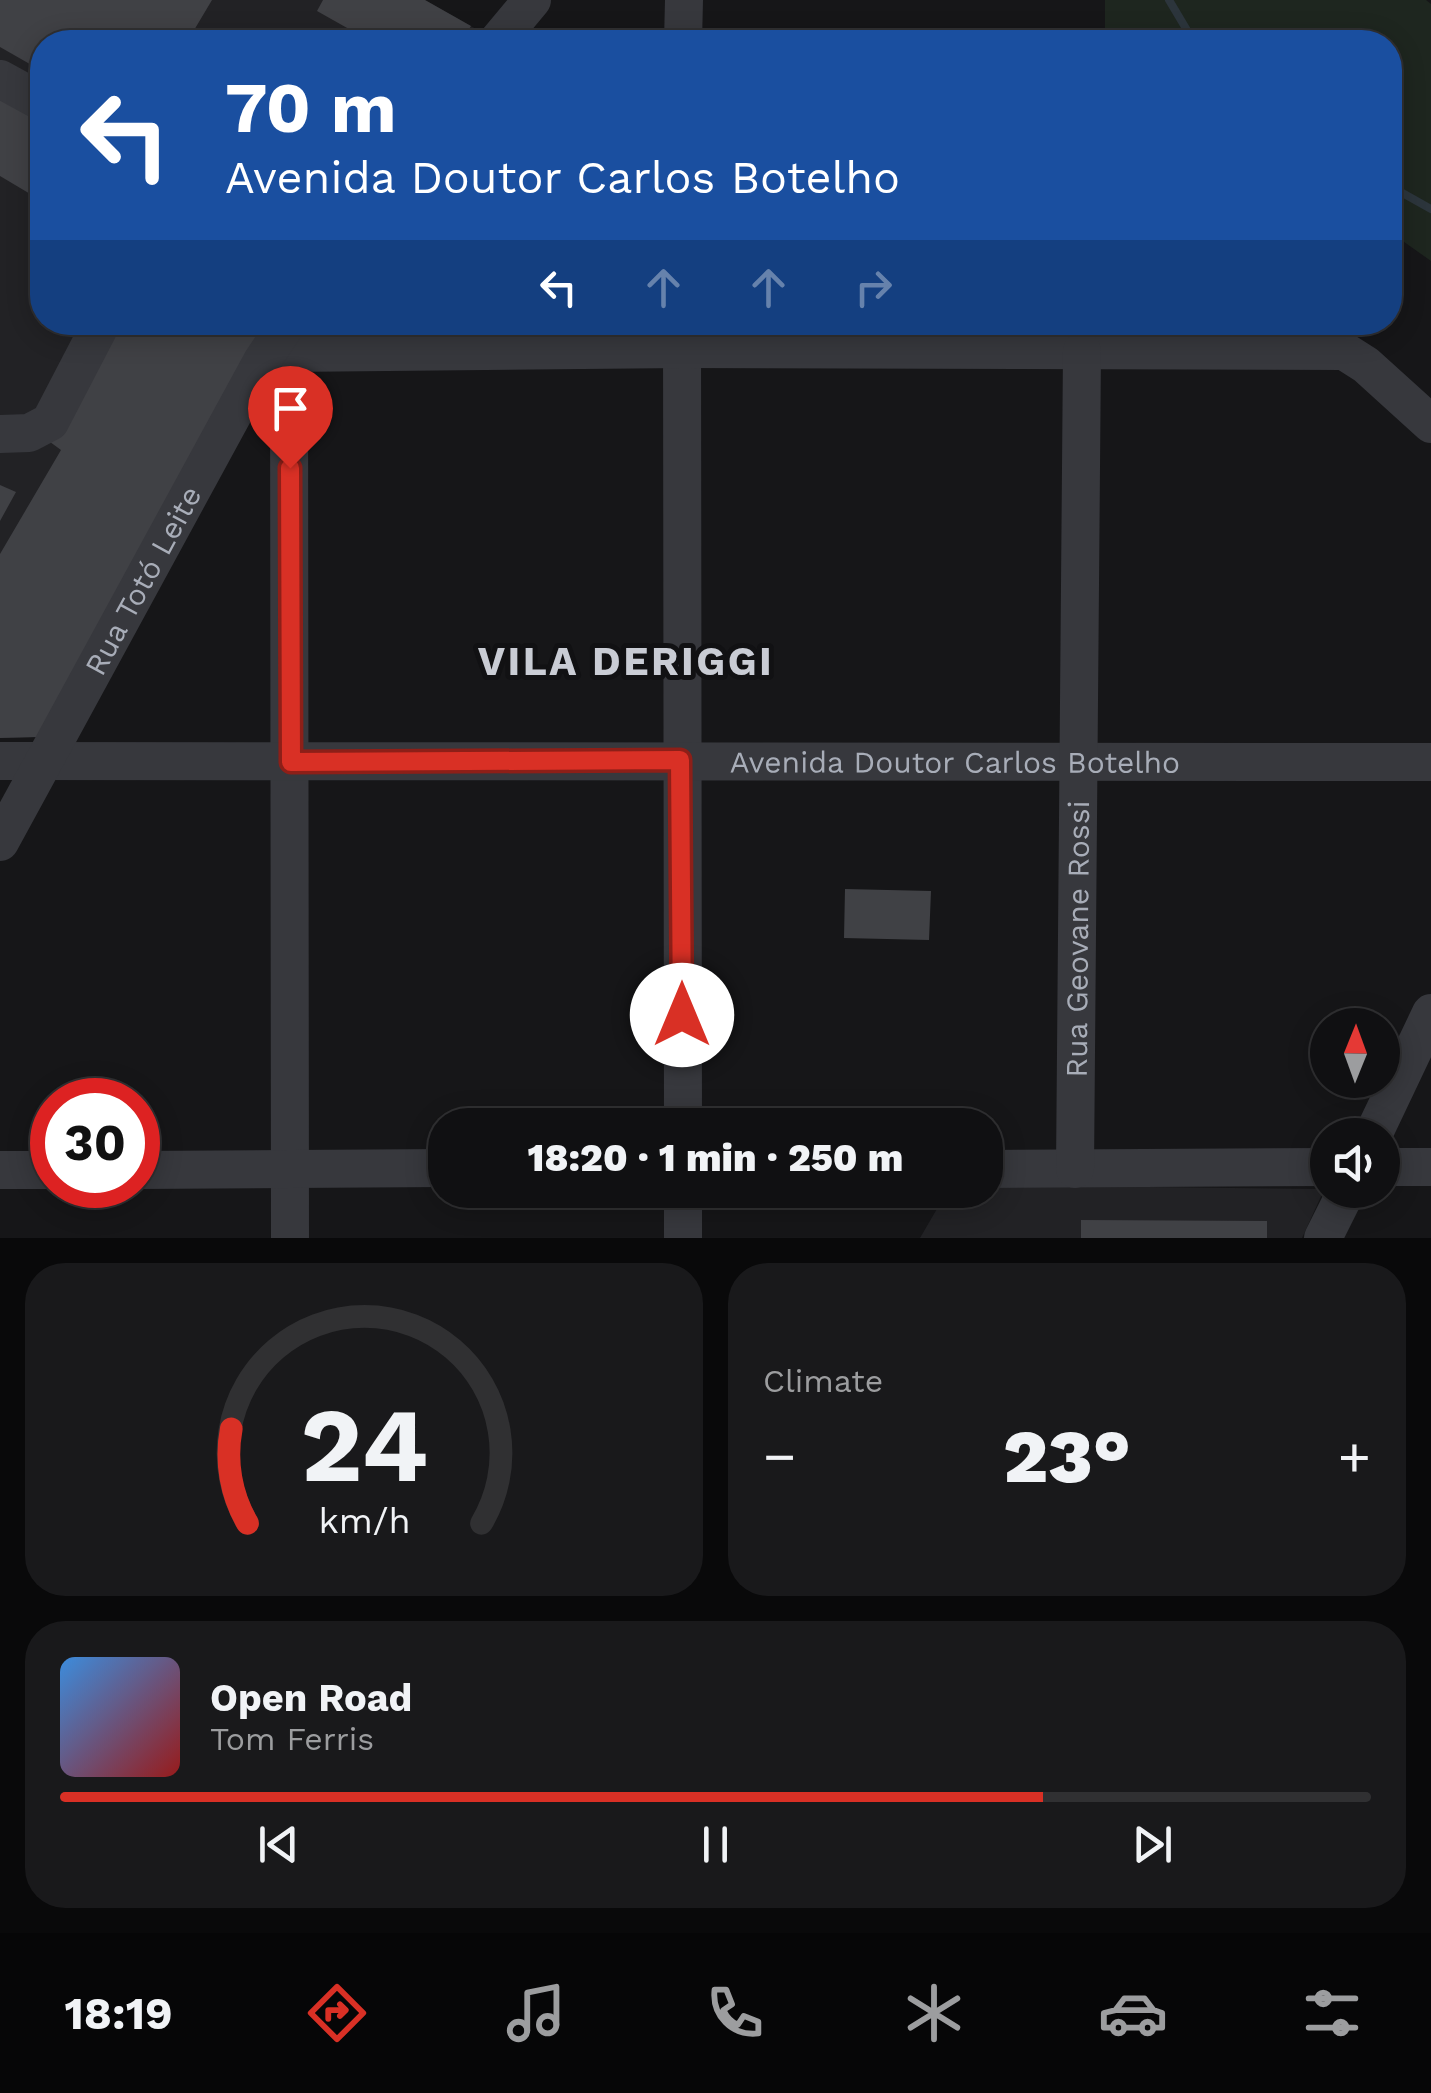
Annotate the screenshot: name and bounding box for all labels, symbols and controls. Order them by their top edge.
text: 70 m [225,67,397,149]
icon: left [60,70,190,200]
text: Avenida Doutor Carlos Botelho [225,151,900,204]
icon: left [531,260,586,315]
icon: ahead [636,260,691,315]
icon: ahead [741,260,796,315]
icon: right [846,260,901,315]
pin [248,366,333,469]
icon: arrive [263,381,318,436]
street label: Rua Totó Leite [77,480,208,681]
district label: VILA DERIGGI [478,638,774,685]
street label: Avenida Doutor Carlos Botelho [730,744,1180,779]
street label: Rua Geovane Rossi [1058,800,1096,1078]
position arrow [630,963,734,1067]
north arrow [1310,1008,1400,1098]
map controls [1310,1008,1400,1208]
speed limit sign: 30 [30,1078,160,1208]
button: sound [1310,1118,1400,1208]
text: 18:20 · 1 min · 250 m [528,1136,903,1180]
text: Climate [763,1362,883,1400]
text: 24 [300,1384,428,1506]
text: 23° [1003,1412,1131,1500]
text: − [763,1424,796,1488]
text: + [1338,1424,1371,1488]
text: km/h [318,1500,410,1542]
text: Open Road [210,1676,412,1720]
text: Tom Ferris [210,1720,374,1758]
icon: previous [251,1817,306,1872]
icon: pause [688,1817,743,1872]
icon: next [1125,1817,1180,1872]
icon: directions [302,1978,372,2048]
icon: music [501,1978,571,2048]
icon: phone [700,1978,770,2048]
icon: climate [899,1978,969,2048]
icon: car [1098,1978,1168,2048]
icon: filters [1297,1978,1367,2048]
text: 18:19 [64,1987,173,2040]

